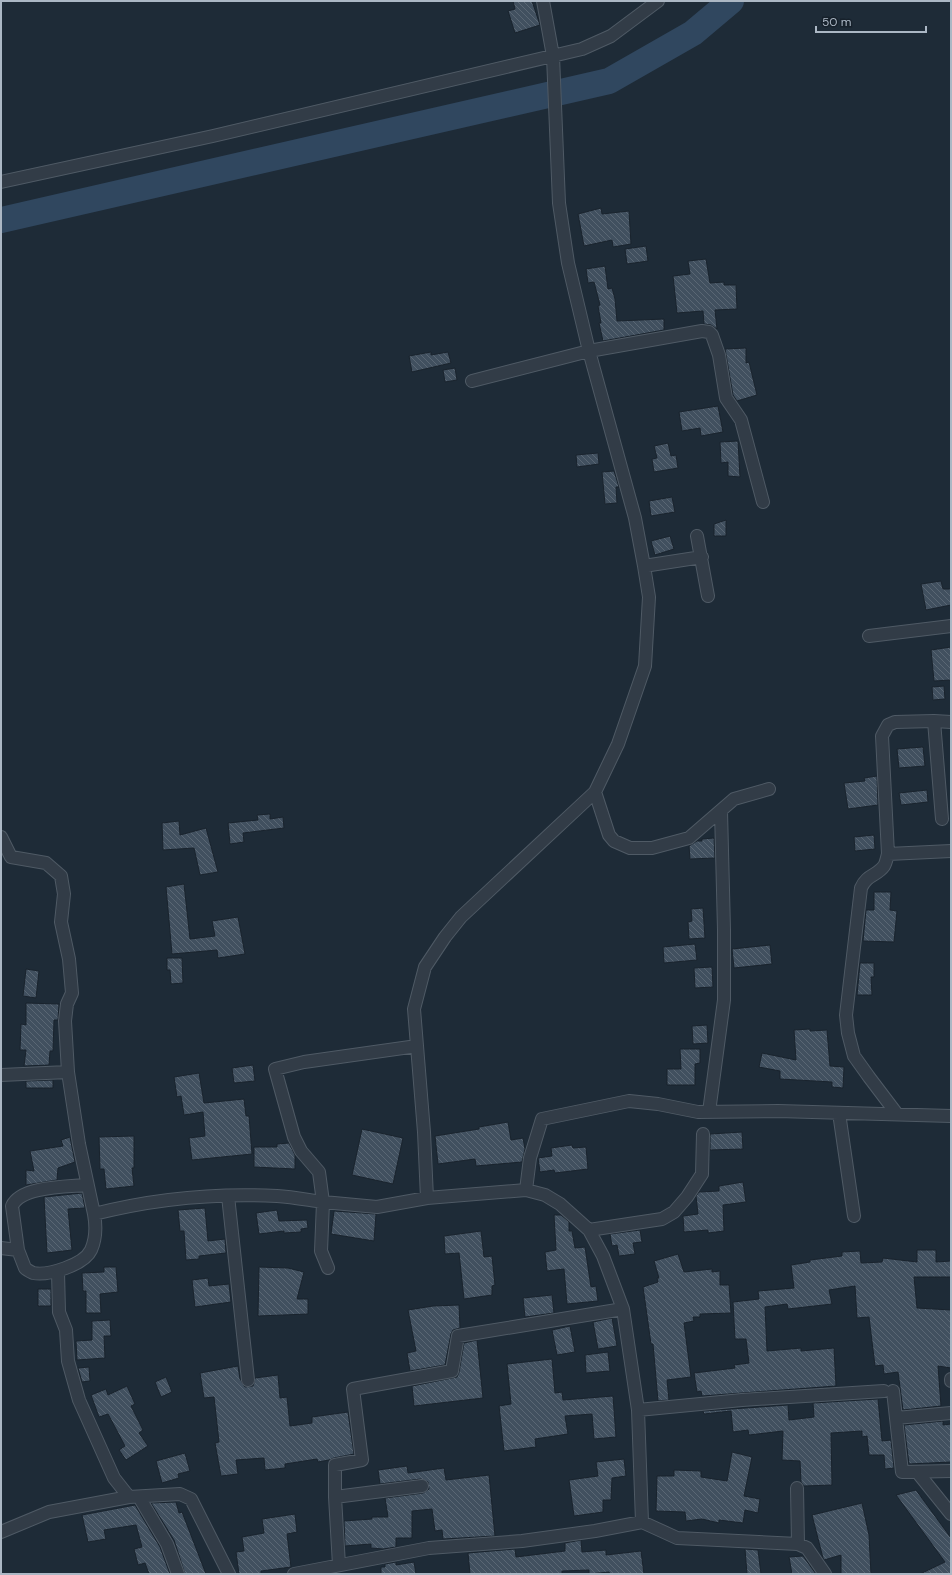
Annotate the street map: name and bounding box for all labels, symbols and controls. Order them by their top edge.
scale bar [816,8,926,34]
text: 50 m [822,14,851,30]

